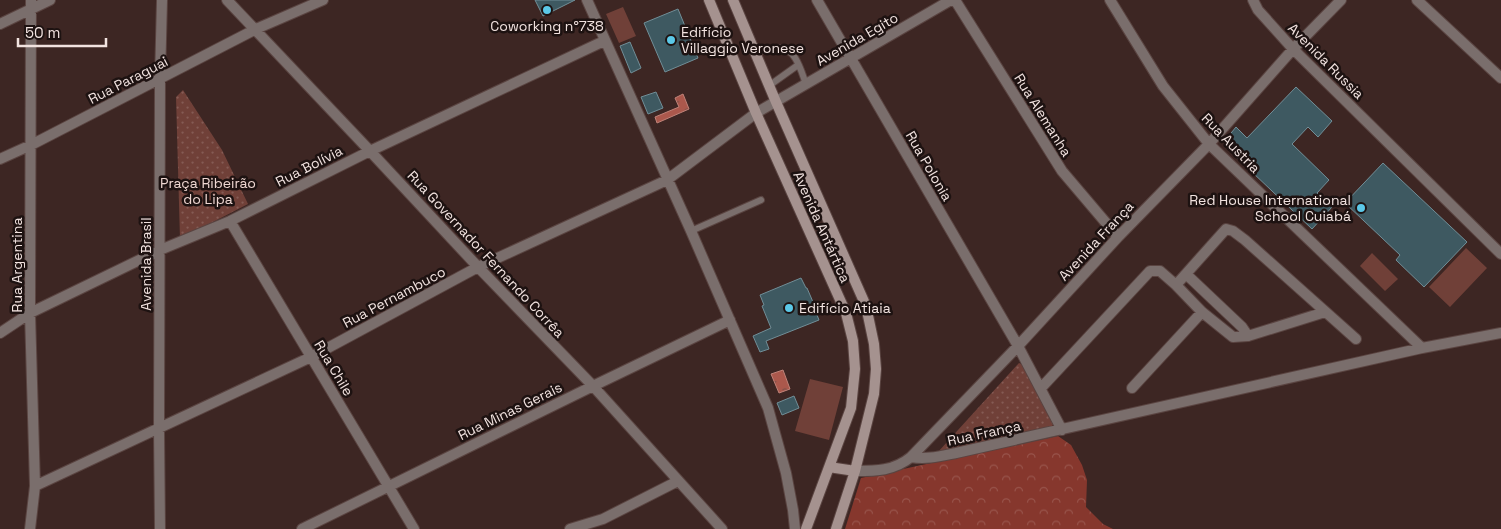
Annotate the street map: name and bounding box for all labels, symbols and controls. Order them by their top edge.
marker: Coworking n°738 [541,4,553,16]
street label: Avenida Egito [813,8,901,70]
scale bar [18,15,105,47]
place label: Coworking n°738 [490,17,604,35]
street label: Avenida Russia [1284,19,1368,103]
text: 50 m [25,23,60,42]
place label: Edifício Villaggio Veronese [681,23,804,57]
marker: Edifício Villaggio Veronese [665,34,677,46]
street label: Rua Paraguai [85,52,171,108]
street label: Rua Alemanha [1010,70,1076,160]
street label: Rua Austria [1198,109,1264,177]
street label: Rua Polonia [902,128,956,204]
street label: Rua Bolívia [272,141,346,191]
street label: Rua Governador Fernando Corrêa [404,167,568,341]
street label: Avenida Antártica [789,169,855,285]
park label: Praça Ribeirão do Lipa [160,174,256,208]
place label: Red House International School Cuiabá [1189,191,1351,225]
street label: Avenida França [1054,197,1138,285]
marker: Red House International School Cuiabá [1355,202,1367,214]
street label: Avenida Brasil [137,217,155,311]
street label: Rua Argentina [8,218,26,312]
street label: Rua Pernambuco [339,262,449,332]
place label: Edifício Atiaia [799,299,891,317]
marker: Edifício Atiaia [783,302,795,314]
street label: Rua Chile [310,337,358,399]
street label: Rua Minas Gerais [455,378,565,444]
street label: Rua França [946,416,1022,450]

